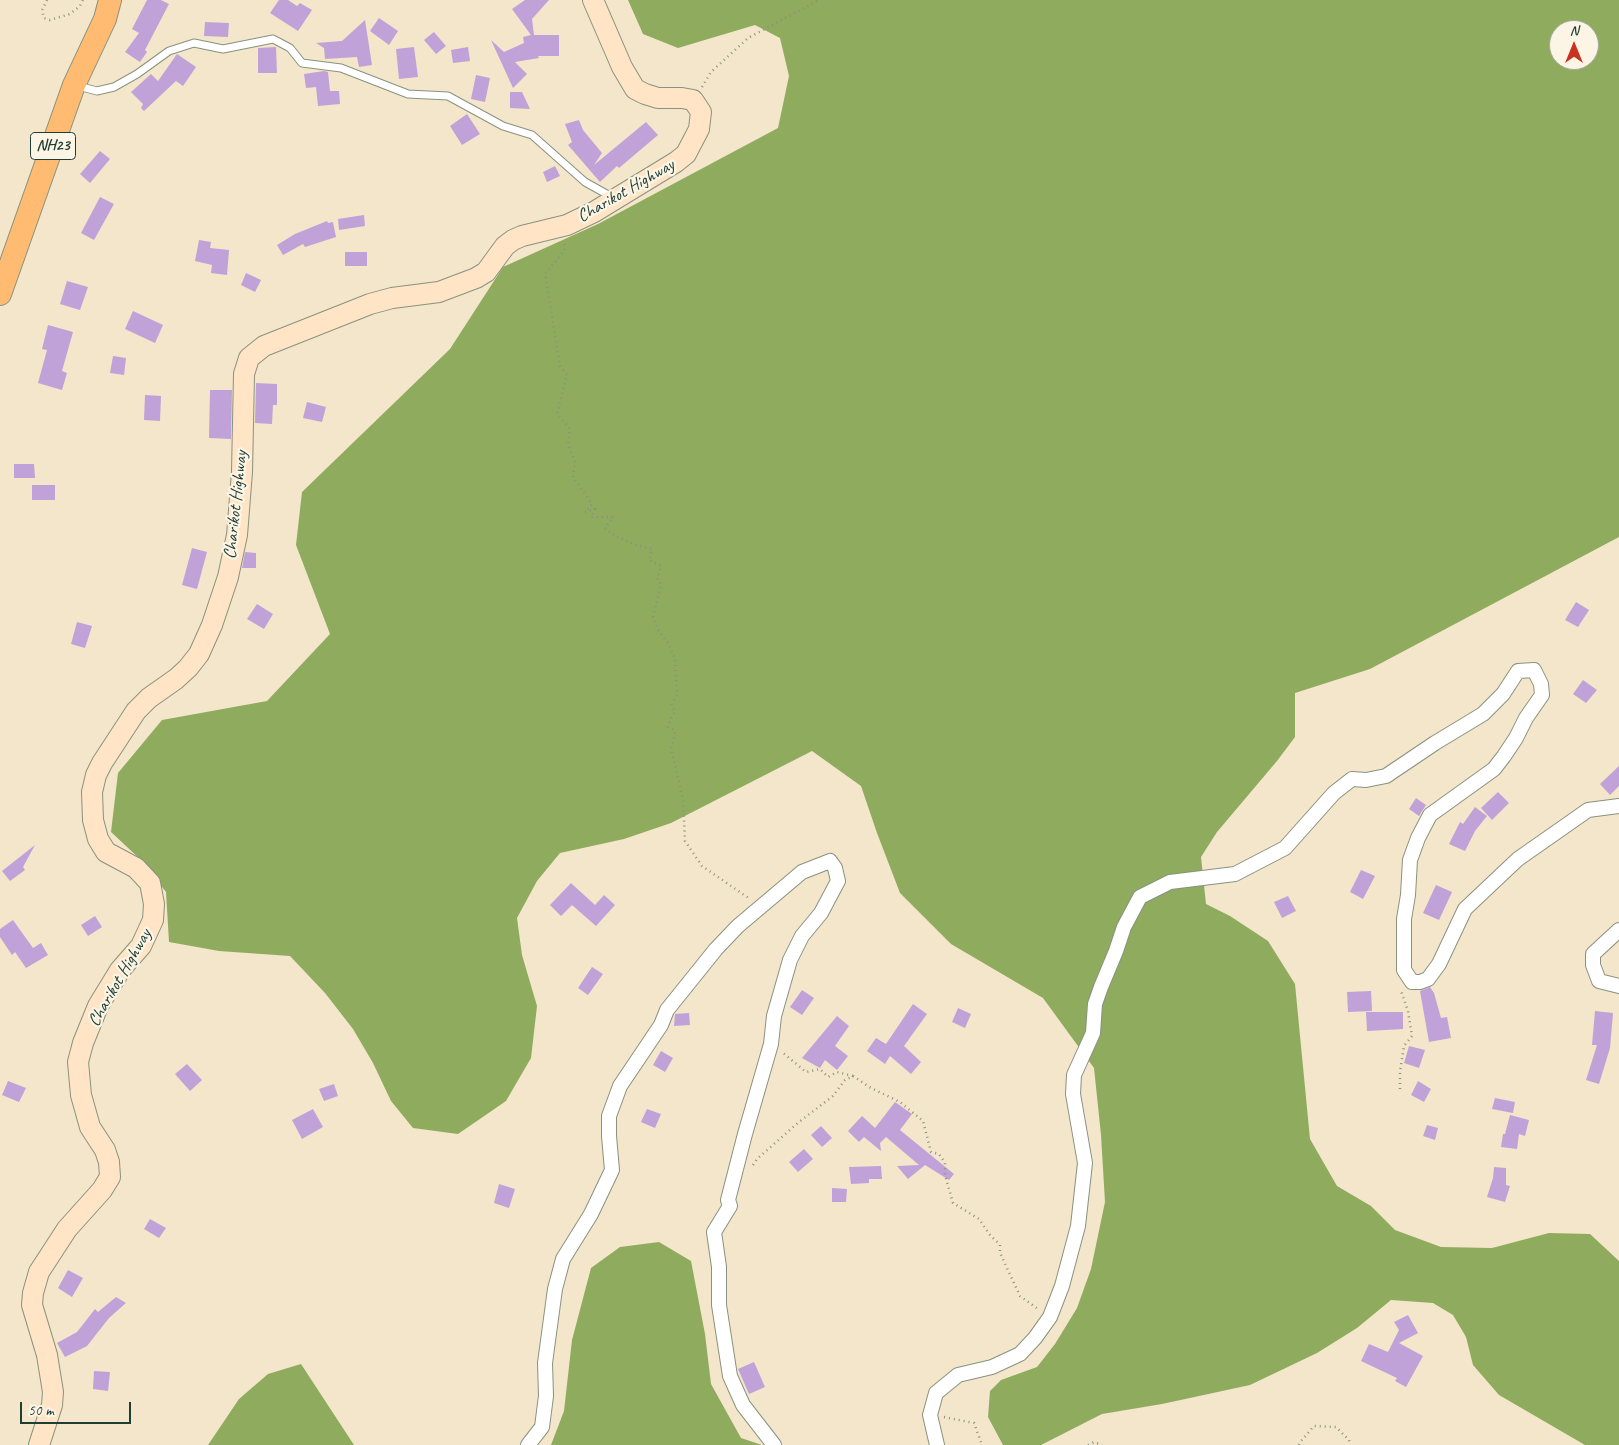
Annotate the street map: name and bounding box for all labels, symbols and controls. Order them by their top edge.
north arrow [1549,20,1599,70]
text: N [1570,22,1578,39]
road number: NH23 [30,132,76,160]
street label: Charikot Highway [574,154,678,228]
street label: Charikot Highway [220,450,252,560]
street label: Charikot Highway [83,926,157,1030]
scale bar [22,1392,134,1424]
text: 50 m [28,1401,54,1420]

